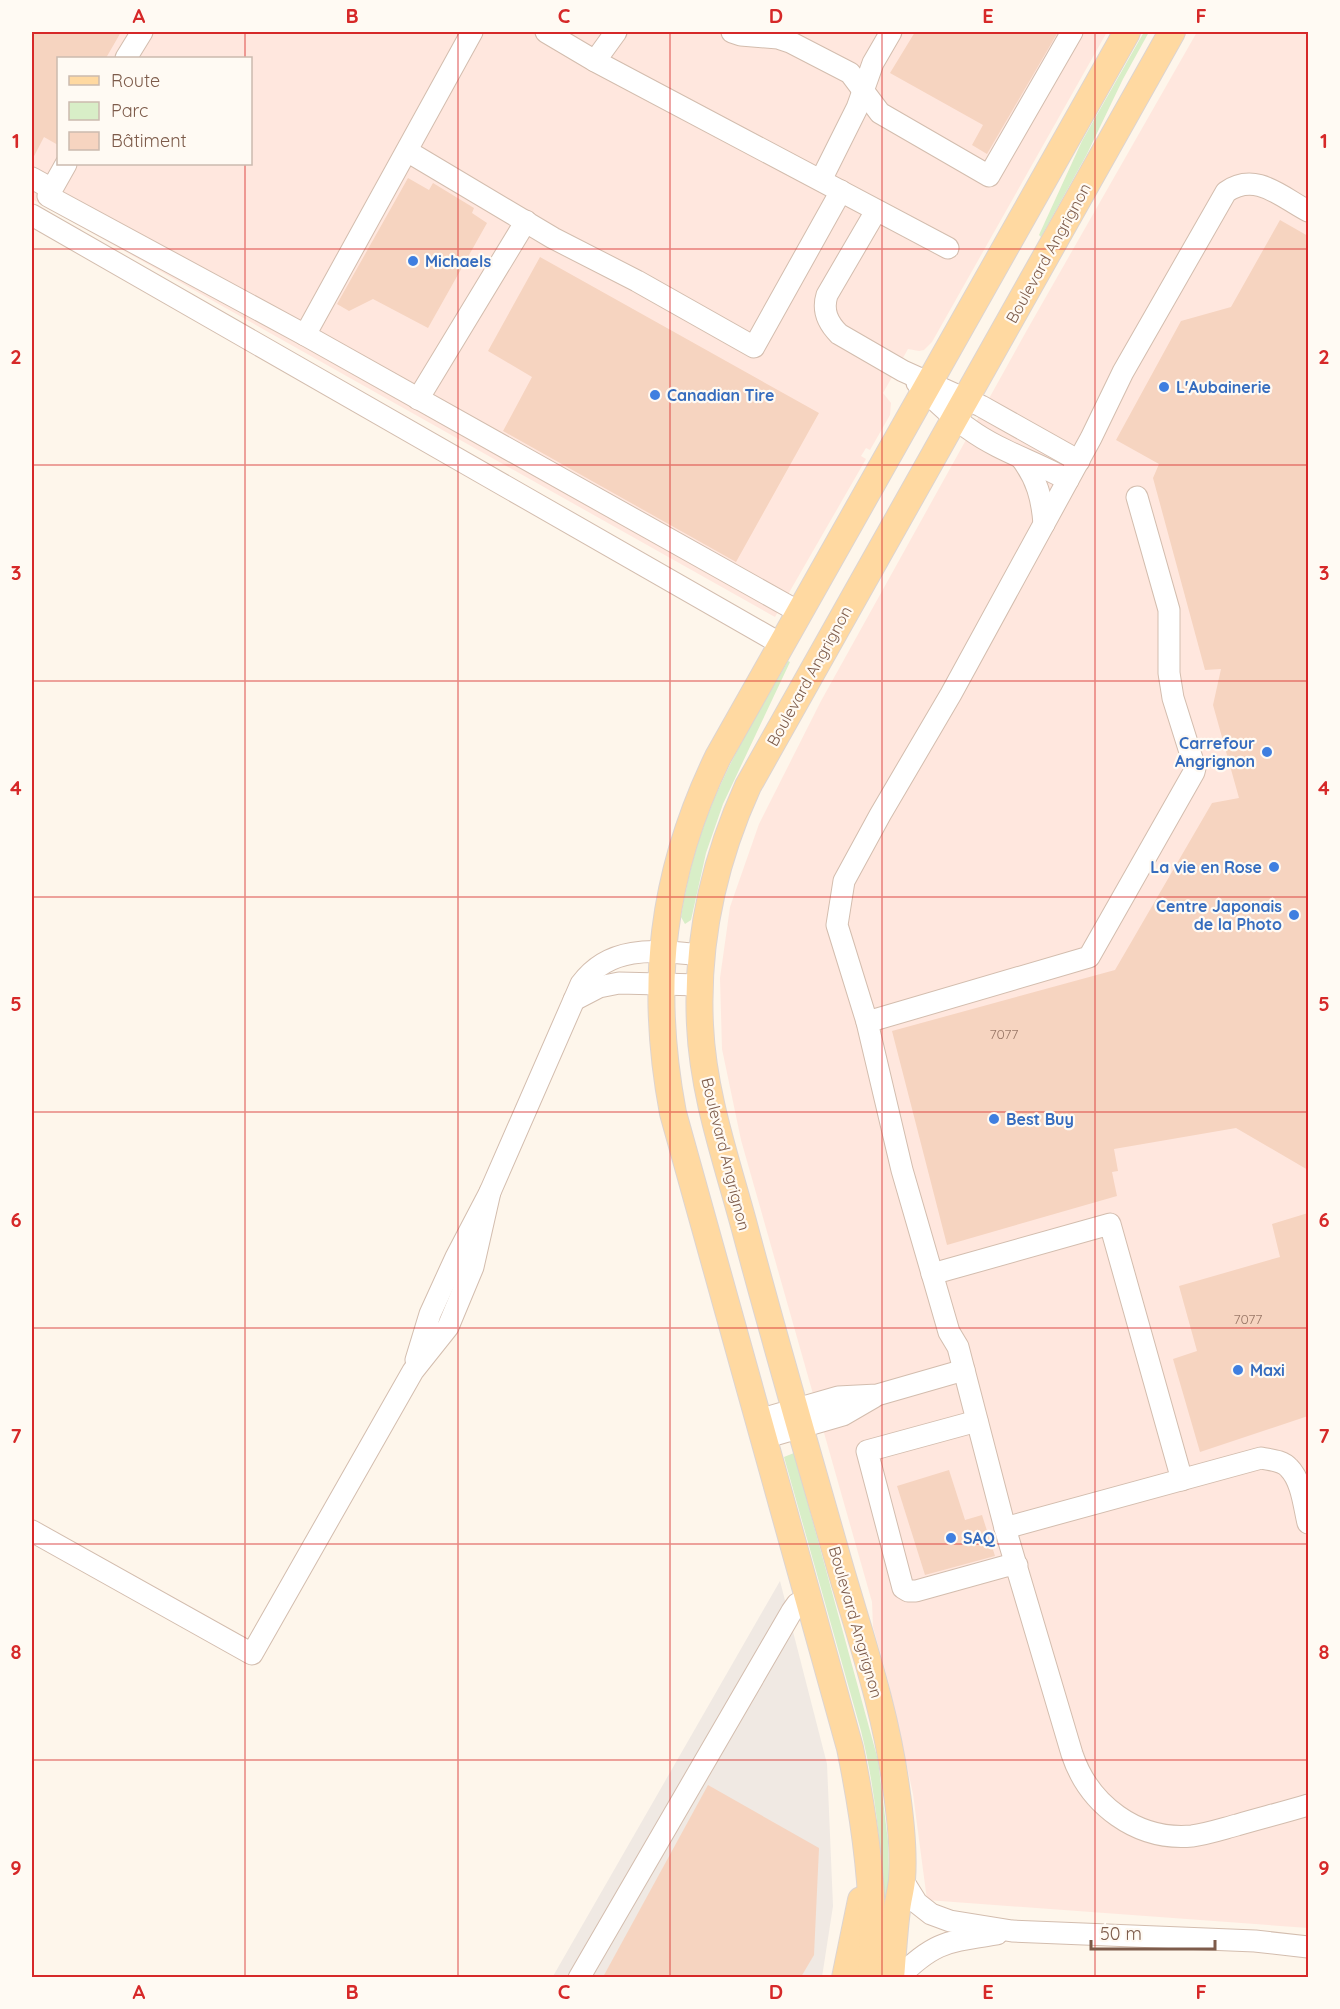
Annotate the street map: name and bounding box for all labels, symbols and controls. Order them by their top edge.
text: A [133,3,146,28]
text: B [345,3,359,28]
text: C [558,3,571,28]
text: D [769,3,783,28]
text: E [982,3,994,28]
text: F [1195,3,1207,28]
legend [57,57,252,165]
text: Route [111,69,160,92]
text: Parc [111,99,148,122]
text: 1 [12,128,20,153]
text: 1 [1320,128,1328,153]
text: Bâtiment [111,129,187,152]
street label: Boulevard Angrignon [1001,180,1095,326]
place label: Michaels [425,251,491,271]
marker: Michaels [406,254,420,268]
text: 2 [10,344,22,369]
text: 2 [1318,344,1330,369]
place label: L'Aubainerie [1176,377,1271,397]
marker: L'Aubainerie [1157,380,1171,394]
place label: Canadian Tire [667,385,774,405]
marker: Canadian Tire [648,388,662,402]
text: 3 [11,560,21,585]
text: 3 [1319,560,1329,585]
street label: Boulevard Angrignon [762,603,856,749]
place label: Carrefour Angrignon [1175,733,1255,771]
marker: Carrefour Angrignon [1260,745,1274,759]
text: 4 [10,775,22,800]
text: 4 [1318,775,1330,800]
place label: La vie en Rose [1150,857,1262,877]
marker: La vie en Rose [1267,860,1281,874]
place label: Centre Japonais de la Photo [1156,896,1282,934]
marker: Centre Japonais de la Photo [1287,908,1301,922]
text: 5 [10,991,22,1016]
text: 5 [1318,991,1330,1016]
house number: 7077 [989,1025,1019,1043]
street label: Boulevard Angrignon [697,1075,755,1233]
place label: Best Buy [1006,1109,1074,1129]
marker: Best Buy [987,1112,1001,1126]
text: 6 [10,1207,22,1232]
text: 6 [1318,1207,1330,1232]
house number: 7077 [1233,1310,1263,1328]
place label: Maxi [1250,1360,1285,1380]
marker: Maxi [1231,1363,1245,1377]
text: 7 [11,1423,22,1448]
text: 7 [1319,1423,1330,1448]
place label: SAQ [963,1528,996,1548]
marker: SAQ [944,1531,958,1545]
street label: Boulevard Angrignon [825,1544,887,1700]
text: 8 [11,1639,22,1664]
text: 8 [1319,1639,1330,1664]
text: 9 [10,1855,22,1880]
text: 9 [1318,1855,1330,1880]
scale bar [1091,1913,1216,1951]
text: 50 m [1100,1922,1142,1945]
text: A [133,1979,146,2004]
text: B [345,1979,359,2004]
text: C [558,1979,571,2004]
text: D [769,1979,783,2004]
text: E [982,1979,994,2004]
text: F [1195,1979,1207,2004]

